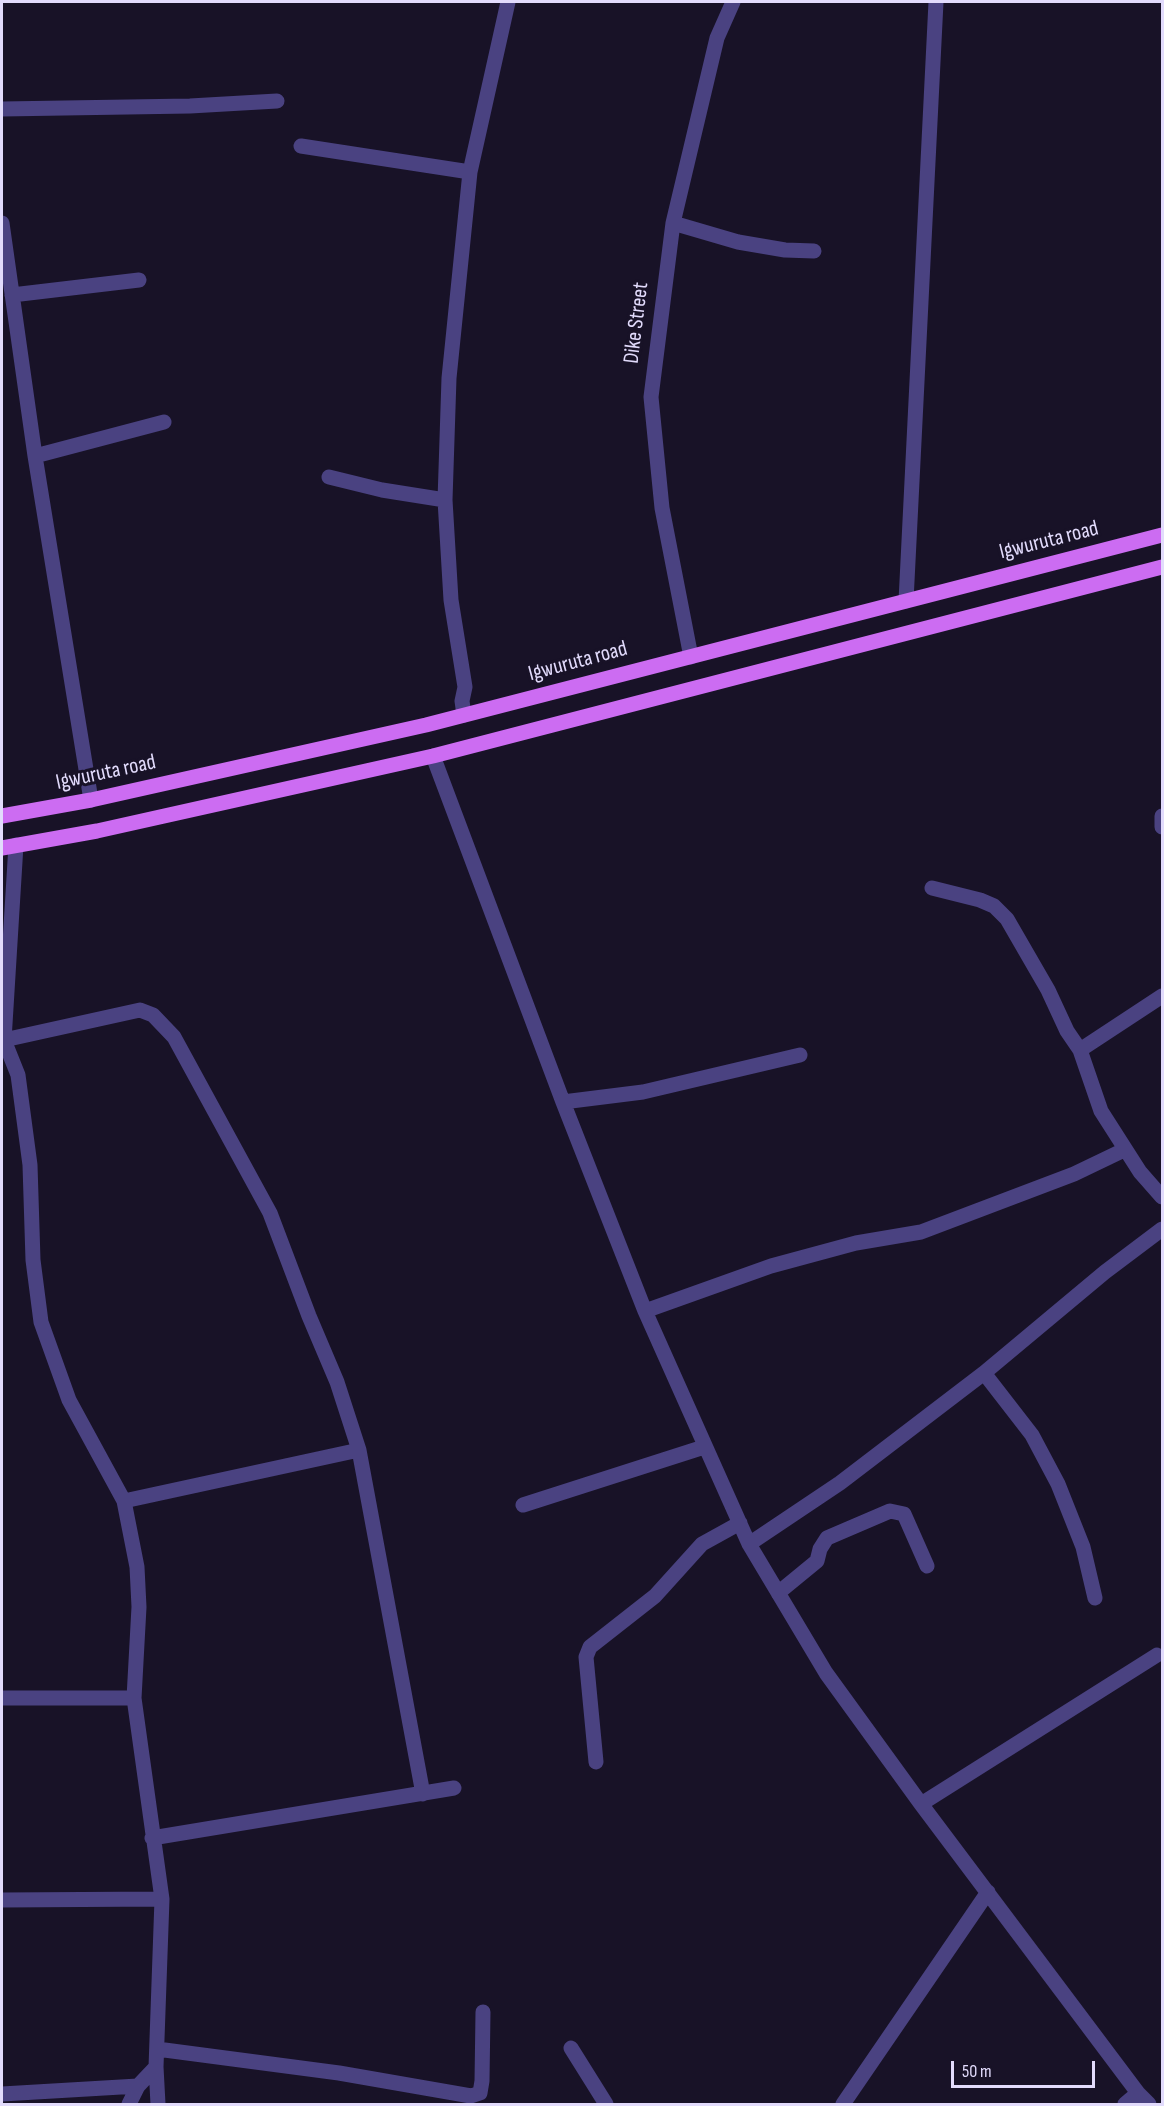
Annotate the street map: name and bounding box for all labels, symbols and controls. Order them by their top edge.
street label: Dike Street [619,281,655,365]
street label: Igwuruta road [997,516,1101,566]
street label: Igwuruta road [526,636,630,688]
street label: Igwuruta road [54,750,158,796]
scale bar [954,2049,1098,2087]
text: 50 m [962,2061,992,2082]

